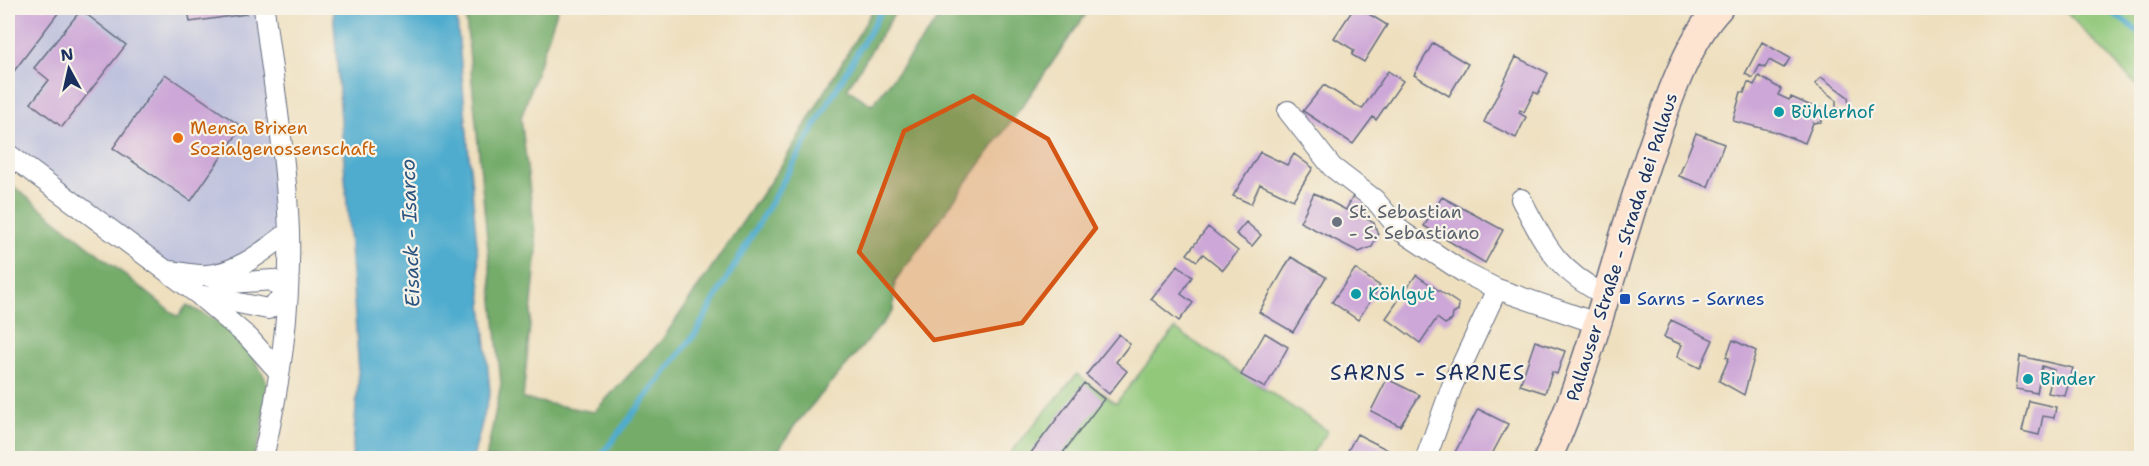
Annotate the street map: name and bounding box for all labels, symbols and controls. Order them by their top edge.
north arrow [39,39,99,99]
text: N [59,43,75,66]
street label: Pallauser Straße - Strada dei Pallaus [1561,90,1683,404]
place label: Bühlerhof [1791,100,1875,124]
marker: Bühlerhof [1772,105,1786,119]
place label: Mensa Brixen Sozialgenossenschaft [190,116,376,161]
marker: Mensa Brixen Sozialgenossenschaft [171,131,185,145]
water label: Eisack - Isarco [394,158,426,308]
place label: St. Sebastian - S. Sebastiano [1349,200,1479,245]
marker: St. Sebastian - S. Sebastiano [1330,215,1344,229]
place label: Köhlgut [1368,282,1435,306]
marker: Köhlgut [1349,287,1363,301]
place label: Sarns - Sarnes [1637,287,1765,311]
marker: Sarns - Sarnes [1618,292,1632,306]
district label: SARNS - SARNES [1330,359,1526,387]
place label: Binder [2040,367,2096,391]
marker: Binder [2021,372,2035,386]

